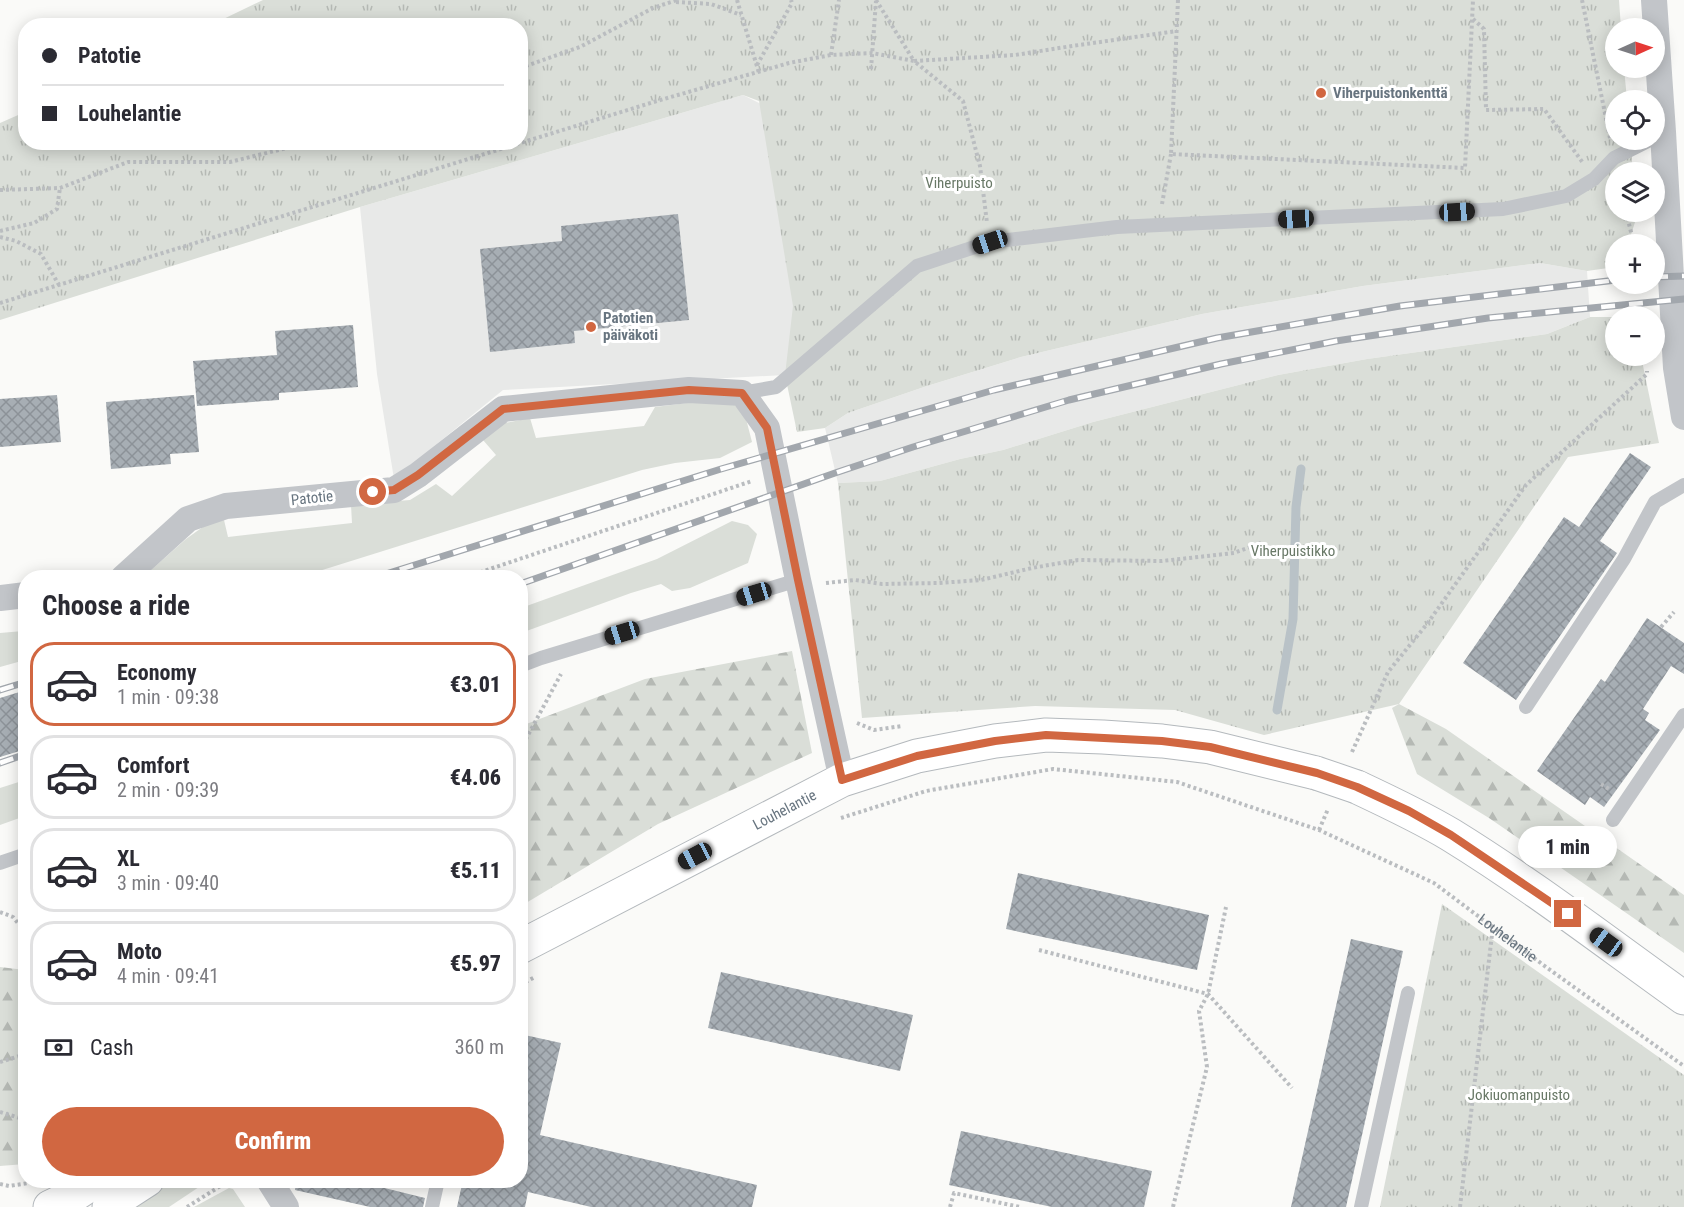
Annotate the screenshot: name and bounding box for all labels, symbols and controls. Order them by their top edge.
north arrow [1605,18,1665,78]
map controls [1605,18,1665,366]
text: Patotie [78,43,141,68]
place label: Viherpuistonkenttä [1333,84,1447,102]
marker: Viherpuistonkenttä [1314,86,1328,100]
button: locate [1605,90,1665,150]
text: Louhelantie [78,101,181,126]
button: layers [1605,162,1665,222]
park label: Viherpuisto [925,174,993,192]
car [1439,202,1475,222]
car [1278,209,1314,229]
car [970,228,1010,256]
button: + [1605,234,1665,294]
button: − [1605,306,1665,366]
place label: Patotien päiväkoti [603,309,658,344]
marker: Patotien päiväkoti [584,320,598,334]
route start [359,478,386,505]
street label: Patotie [290,487,334,509]
park label: Viherpuistikko [1251,542,1335,560]
car [734,580,774,608]
text: Choose a ride [42,590,190,622]
car [602,619,642,647]
icon: car [45,657,99,711]
text: Economy [117,660,197,685]
text: €3.01 [450,672,501,697]
text: 1 min · 09:38 [117,685,219,709]
icon: car [45,750,99,804]
text: Comfort [117,753,190,778]
text: €4.06 [450,765,501,790]
text: 2 min · 09:39 [117,778,219,802]
street label: Louhelantie [750,786,819,834]
callout: 1 min [1518,827,1618,869]
text: 1 min [1545,835,1590,859]
car [675,840,715,872]
icon: car [45,843,99,897]
text: XL [117,846,140,871]
text: €5.11 [450,858,501,883]
text: 3 min · 09:40 [117,871,219,895]
route end [1554,900,1581,927]
street label: Louhelantie [1474,910,1540,966]
car [1586,924,1626,960]
icon: car [45,936,99,990]
text: Moto [117,939,162,964]
text: €5.97 [450,951,501,976]
text: 4 min · 09:41 [117,964,219,988]
icon: cash [42,1031,75,1064]
text: Cash [90,1035,134,1060]
text: 360 m [455,1035,504,1059]
park label: Jokiuomanpuisto [1468,1086,1570,1104]
button: Confirm [42,1107,504,1176]

